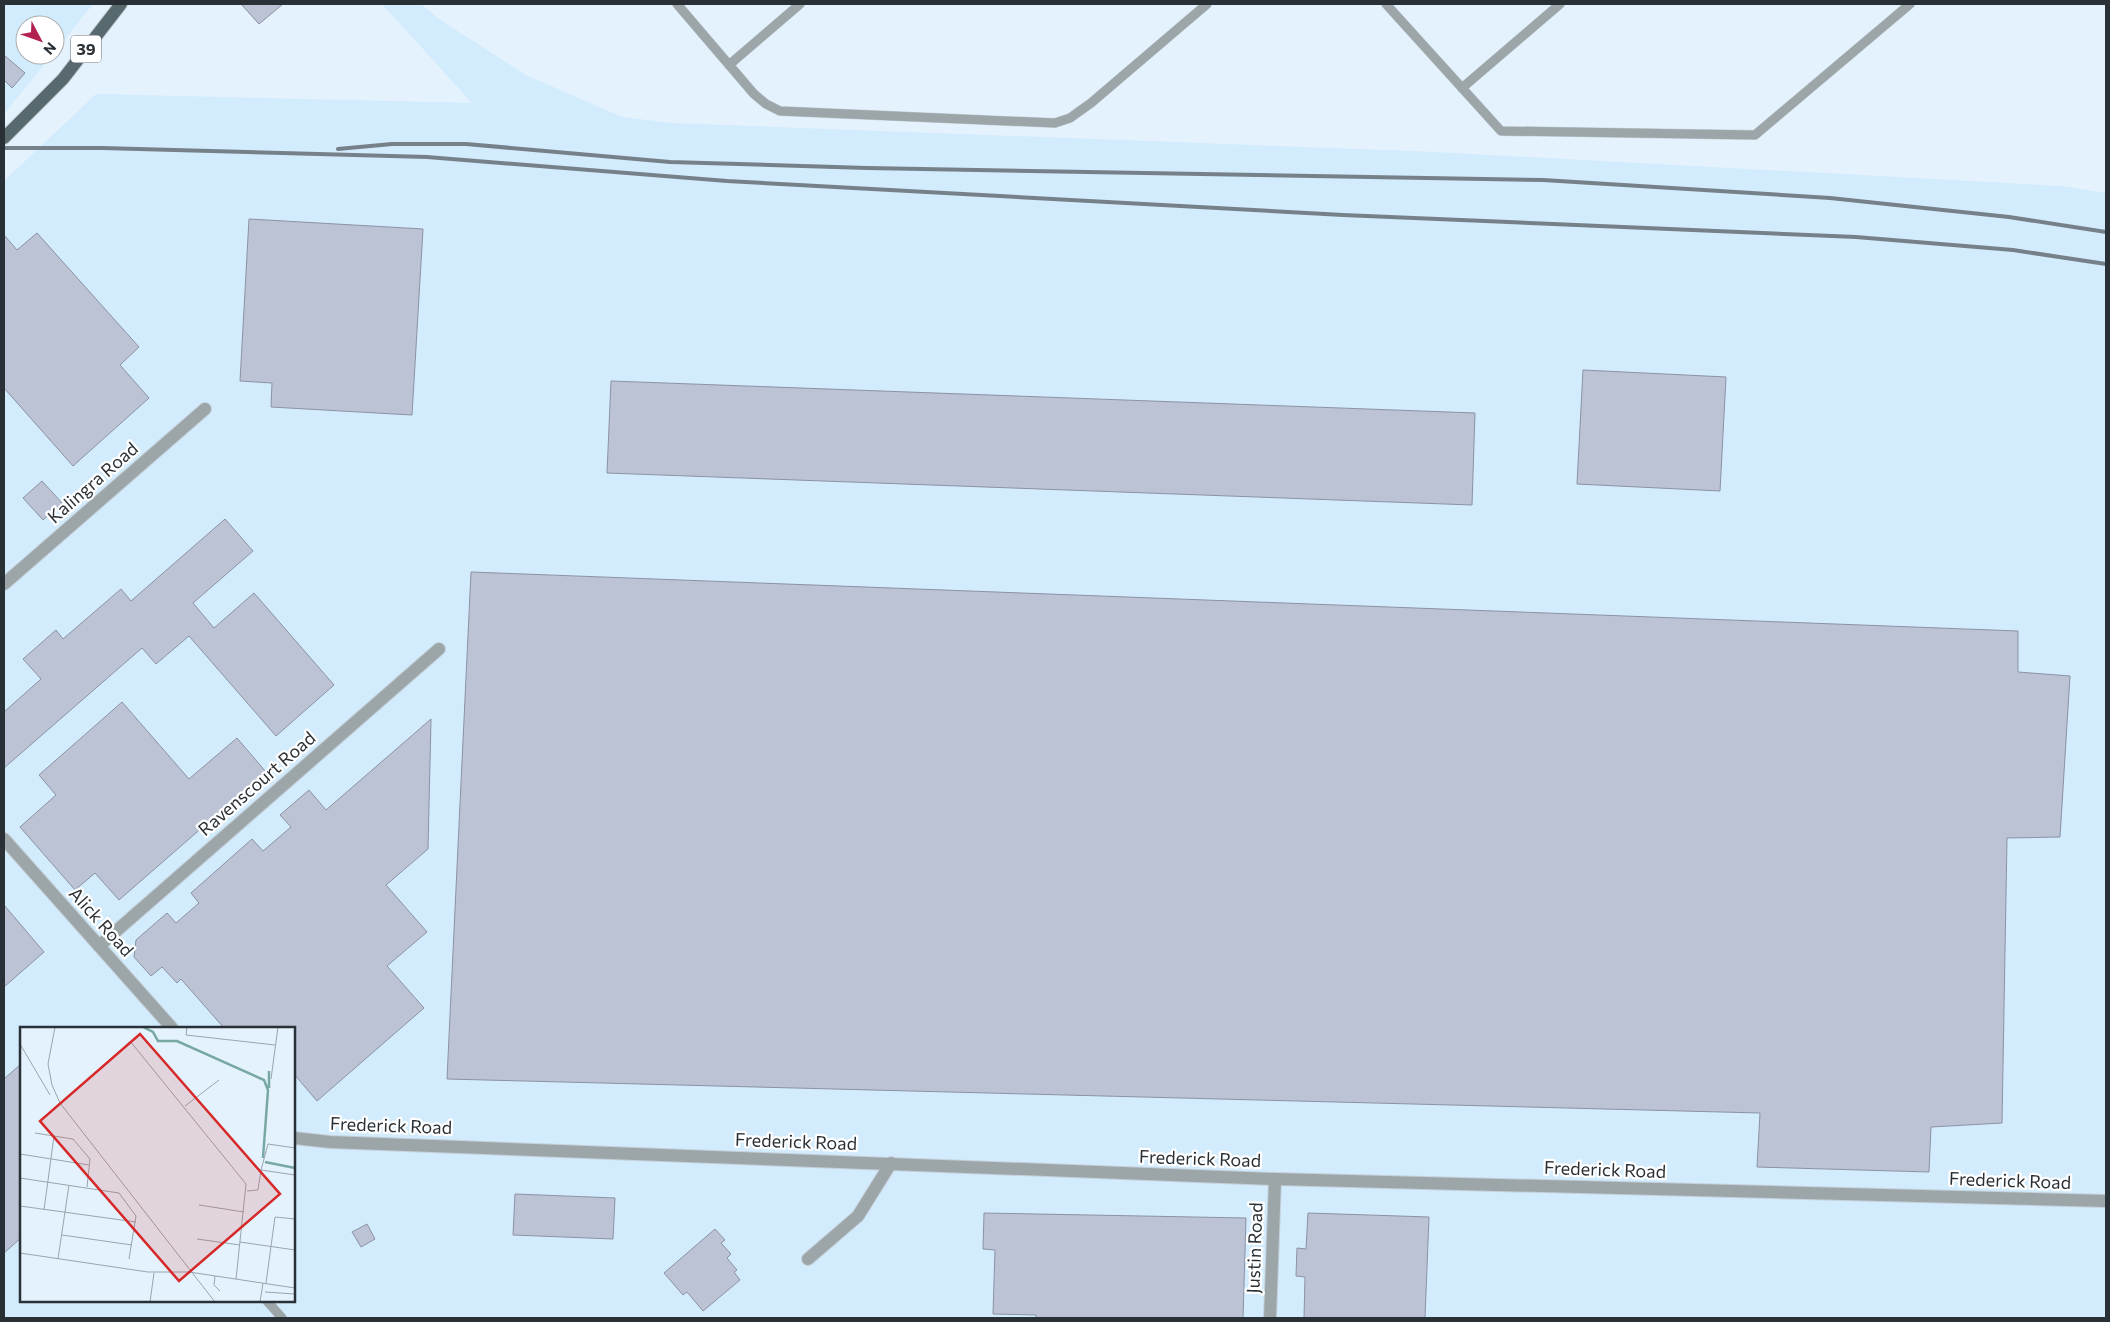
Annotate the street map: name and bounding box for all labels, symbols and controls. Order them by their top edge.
north arrow [15,15,65,65]
road number: 39 [71,36,101,62]
text: N [40,39,60,58]
street label: Kalingra Road [43,437,142,528]
street label: Ravenscourt Road [193,726,319,840]
street label: Alick Road [65,882,139,961]
inset map [20,1027,295,1302]
street label: Frederick Road [330,1112,453,1138]
street label: Frederick Road [735,1128,858,1154]
street label: Frederick Road [1139,1145,1262,1171]
street label: Frederick Road [1544,1156,1667,1182]
street label: Frederick Road [1949,1167,2072,1193]
street label: Justin Road [1241,1202,1267,1294]

